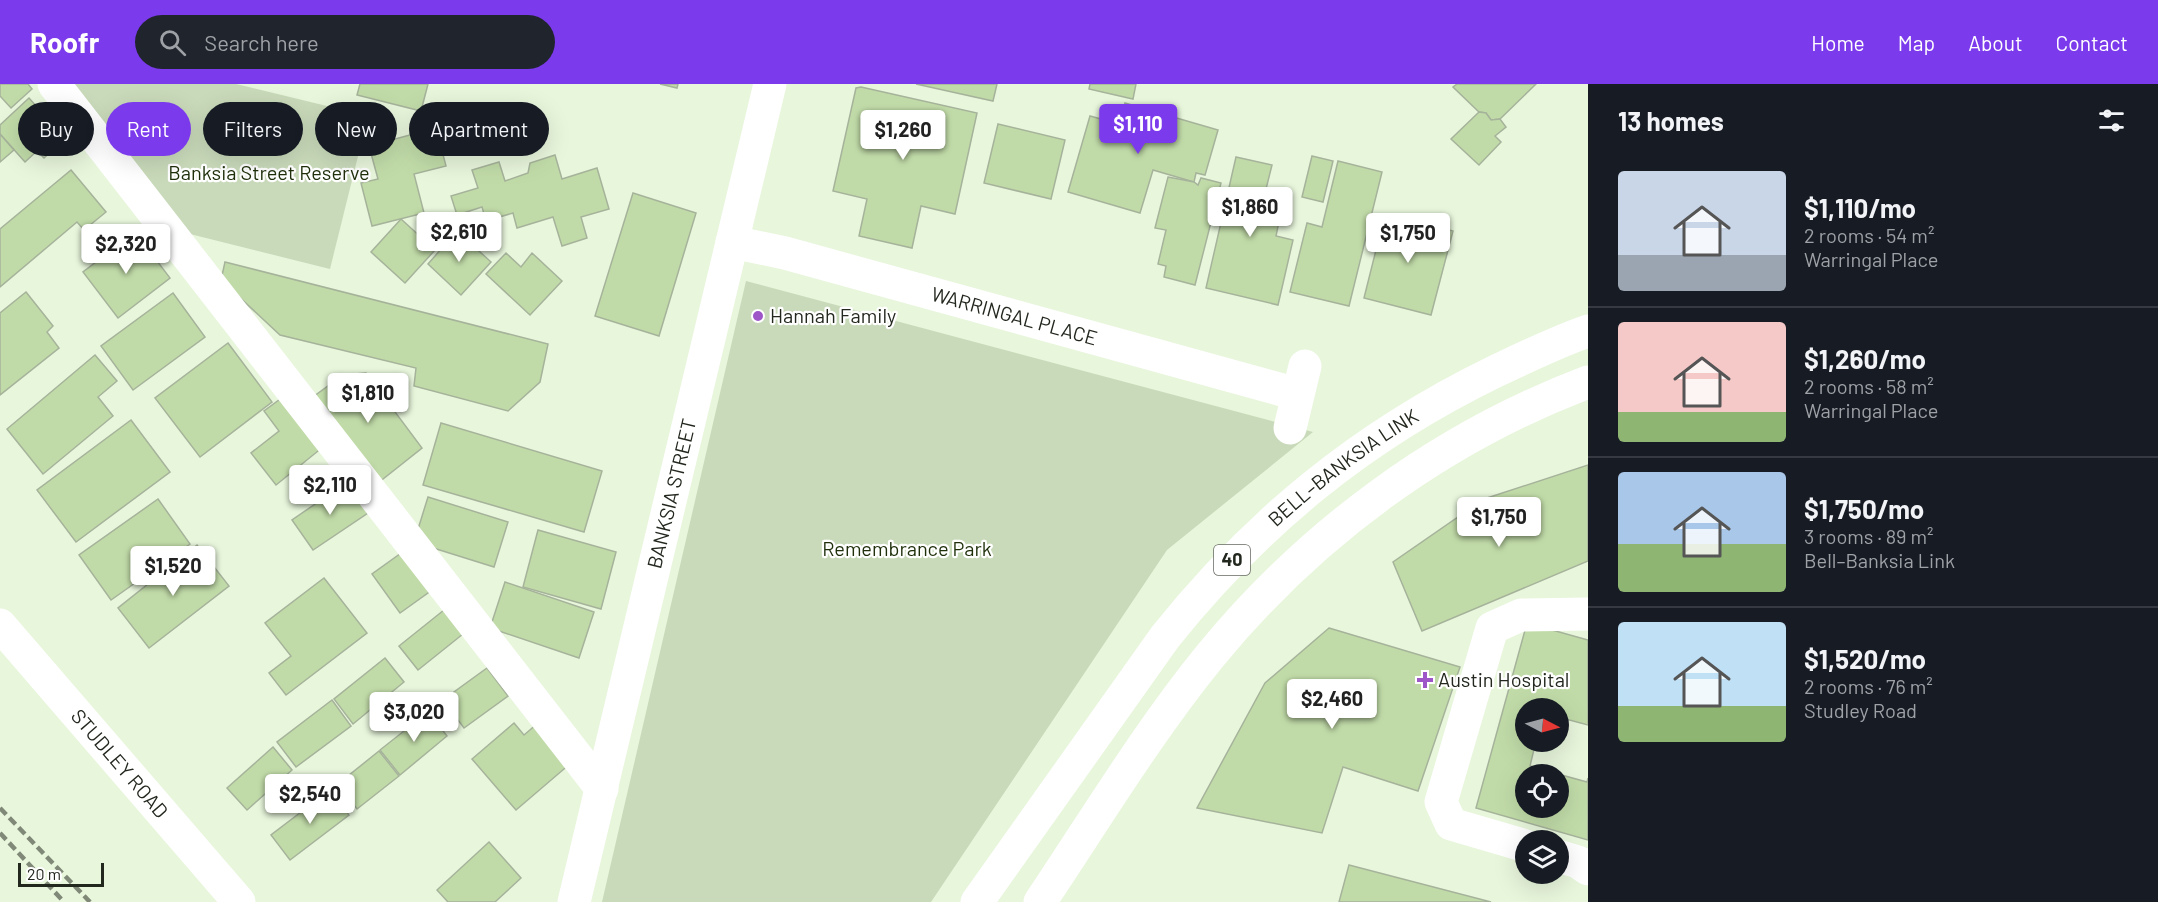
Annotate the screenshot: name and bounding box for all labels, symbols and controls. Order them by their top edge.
search box [135,15,555,69]
text: Roofr [30,25,99,59]
icon: search [156,26,189,59]
text: Search here [204,29,319,55]
text: Home [1811,30,1865,55]
text: Map [1898,30,1935,55]
text: About [1968,30,2023,55]
text: Contact [2056,30,2128,55]
chip: Buy [18,102,94,156]
chip: Rent [106,102,191,156]
chip: Filters [203,102,303,156]
chip: New [315,102,397,156]
chip: Apartment [409,102,549,156]
pin: $1,110 [1089,104,1187,155]
icon: filters [2095,104,2128,137]
text: 13 homes [1618,105,1724,136]
pin: $1,260 [854,110,952,161]
text: $1,110 [1113,111,1163,135]
text: $1,260 [874,117,932,141]
park label: Banksia Street Reserve [168,160,370,184]
pin: $1,860 [1201,187,1299,238]
text: $1,110/mo [1804,192,1916,223]
text: $1,860 [1222,194,1278,218]
icon: home [1666,195,1738,267]
pin: $2,610 [410,212,508,263]
pin: $1,750 [1359,213,1457,264]
text: $2,610 [430,219,488,243]
text: $1,750 [1380,220,1436,244]
text: 2 rooms · 54 m² [1804,223,1934,247]
pin: $2,320 [77,224,175,275]
text: $2,320 [95,231,157,255]
text: Warringal Place [1804,247,1938,271]
street label: WARRINGAL PLACE [929,281,1100,349]
place label: Hannah Family [770,303,896,327]
marker: Hannah Family [751,309,765,323]
text: $1,260/mo [1804,343,1926,374]
icon: home [1666,346,1738,418]
pin: $1,810 [319,373,417,424]
text: 2 rooms · 58 m² [1804,374,1934,398]
text: $1,810 [342,380,394,404]
text: Warringal Place [1804,398,1938,422]
street label: BELL–BANKSIA LINK [1263,403,1422,531]
street label: BANKSIA STREET [641,416,700,571]
pin: $2,110 [281,465,379,516]
text: $2,110 [303,472,357,496]
text: $1,750/mo [1804,493,1924,524]
icon: home [1666,496,1738,568]
pin: $1,750 [1450,497,1548,548]
text: $1,750 [1471,504,1527,528]
text: 3 rooms · 89 m² [1804,524,1934,548]
park label: Remembrance Park [822,536,992,560]
road number: 40 [1214,545,1250,575]
pin: $1,520 [124,546,222,597]
text: Bell–Banksia Link [1804,548,1955,572]
text: $1,520 [144,553,202,577]
text: $1,520/mo [1804,643,1926,674]
icon: home [1666,646,1738,718]
place label: Austin Hospital [1438,667,1569,691]
marker: Austin Hospital [1416,671,1434,689]
text: 2 rooms · 76 m² [1804,674,1933,698]
pin: $2,460 [1283,679,1381,730]
text: $2,460 [1301,686,1363,710]
pin: $3,020 [365,692,463,743]
north arrow [1515,698,1569,752]
map controls [1515,698,1569,884]
text: Studley Road [1804,698,1917,722]
text: $3,020 [383,699,445,723]
street label: STUDLEY ROAD [67,704,174,822]
button: locate [1515,764,1569,818]
pin: $2,540 [261,774,359,825]
text: $2,540 [279,781,341,805]
button: layers [1515,830,1569,884]
scale bar [18,860,104,888]
text: 20 m [27,864,61,883]

